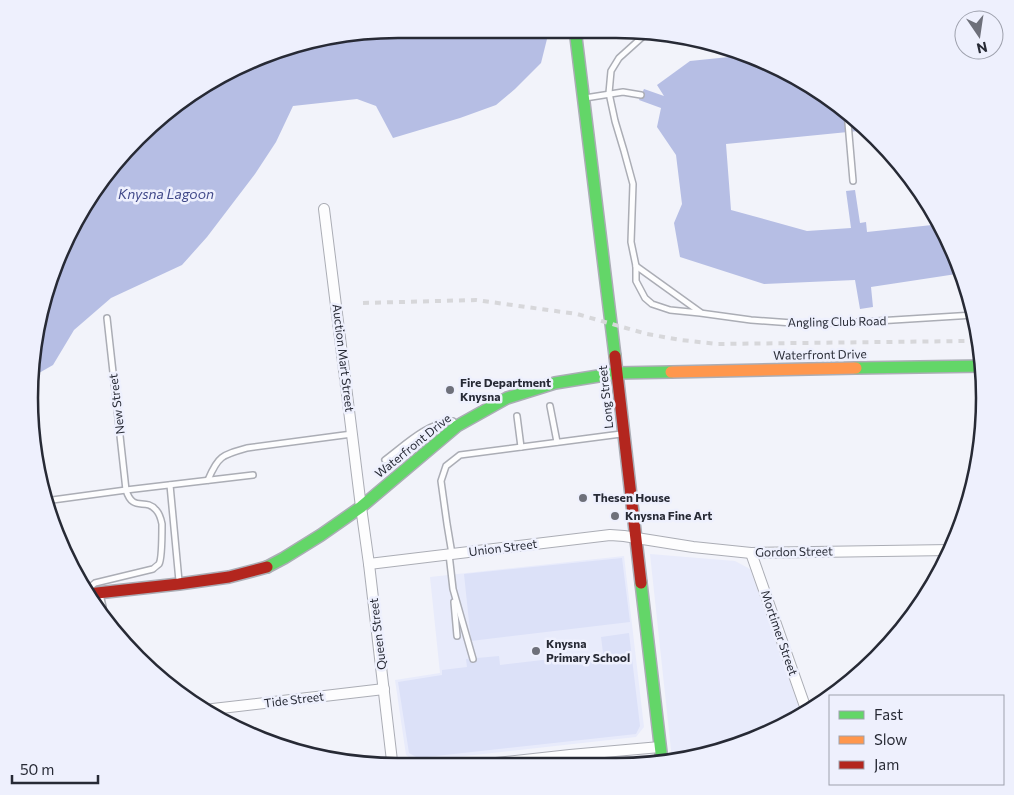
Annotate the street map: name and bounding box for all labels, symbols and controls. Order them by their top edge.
north arrow [954,10,1004,60]
text: N [975,39,989,58]
water label: Knysna Lagoon [118,185,214,202]
street label: Auction Mart Street [330,303,358,413]
street label: Angling Club Road [787,313,887,329]
street label: Waterfront Drive [773,346,867,362]
street label: Long Street [595,365,615,429]
street label: New Street [105,373,127,435]
place label: Fire Department Knysna [460,375,551,403]
marker: Fire Department Knysna [444,384,456,396]
street label: Waterfront Drive [372,410,453,480]
place label: Thesen House [593,490,670,504]
marker: Thesen House [577,492,589,504]
place label: Knysna Fine Art [625,508,712,522]
marker: Knysna Fine Art [609,510,621,522]
street label: Union Street [468,536,538,558]
street label: Gordon Street [755,543,833,559]
street label: Mortimer Street [759,588,801,677]
street label: Queen Street [366,597,388,671]
place label: Knysna Primary School [546,636,630,664]
marker: Knysna Primary School [530,645,542,657]
street label: Tide Street [263,688,325,710]
legend [829,695,1004,785]
text: Fast [874,705,903,723]
text: Slow [874,730,907,748]
scale bar [12,752,99,784]
text: Jam [874,755,899,773]
text: 50 m [20,760,54,778]

